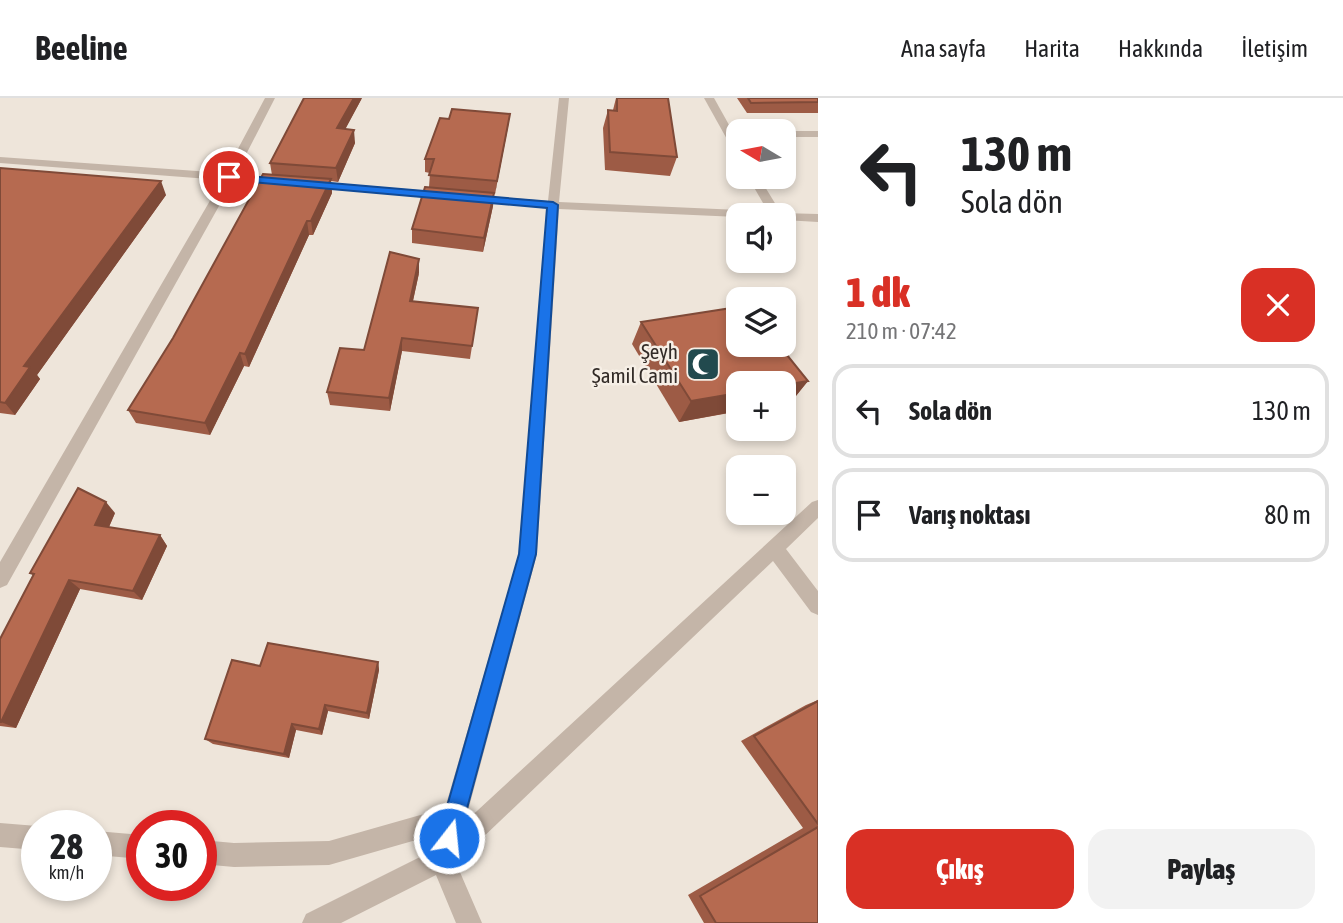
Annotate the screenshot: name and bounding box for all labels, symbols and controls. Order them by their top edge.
text: Beeline [35,29,128,67]
text: Ana sayfa [901,35,986,62]
text: Harita [1024,35,1080,62]
text: Hakkında [1118,35,1203,62]
text: İletişim [1241,35,1308,62]
north arrow [726,119,796,189]
map controls [726,119,796,525]
text: 130 m [961,125,1072,181]
icon: left [846,126,937,217]
pin [199,147,259,207]
icon: arrive [210,158,248,196]
text: Sola dön [961,183,1063,220]
button: sound [726,203,796,273]
text: 1 dk [846,268,910,316]
button: close [1241,268,1315,342]
button: layers [726,287,796,357]
text: 210 m · 07:42 [846,318,957,344]
place label: Şeyh Şamil Cami [592,339,678,387]
mosque icon: Şeyh Şamil Cami [684,345,722,383]
button: + [726,371,796,441]
icon: left [850,392,888,430]
text: Sola dön [909,396,992,426]
text: 130 m [1252,396,1311,426]
button: − [726,455,796,525]
icon: arrive [850,496,888,534]
text: Varış noktası [909,500,1030,530]
text: 80 m [1264,500,1311,530]
position arrow [412,801,486,875]
speed limit sign: 30 [126,810,217,901]
text: 28 [50,826,83,866]
button: Çıkış [846,829,1074,909]
button: Paylaş [1088,829,1315,909]
text: km/h [49,862,84,883]

